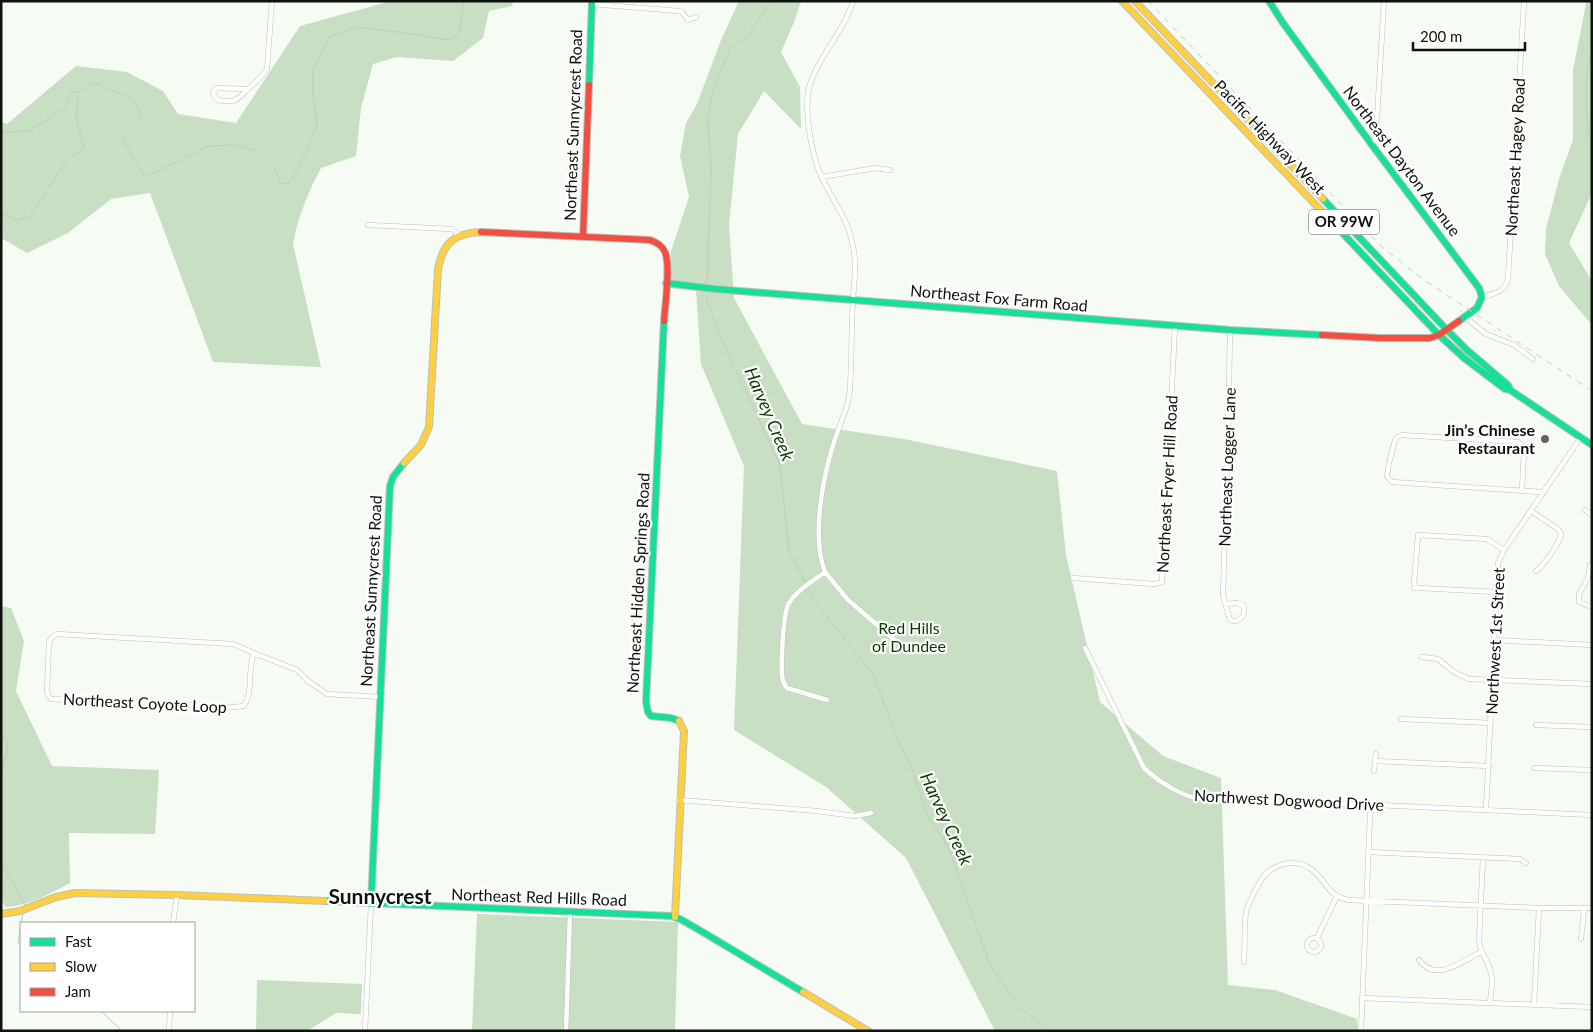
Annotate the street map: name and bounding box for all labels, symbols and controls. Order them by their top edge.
scale bar [1413,20,1526,52]
text: 200 m [1420,27,1462,45]
street label: Northeast Sunnycrest Road [560,29,585,221]
street label: Pacific Highway West [1211,76,1330,198]
street label: Northeast Hagey Road [1501,77,1528,237]
street label: Northeast Dayton Avenue [1340,82,1465,239]
road number: OR 99W [1309,210,1379,234]
street label: Northeast Fox Farm Road [909,280,1089,315]
water label: Harvey Creek [740,363,800,464]
street label: Northeast Logger Lane [1214,387,1239,547]
street label: Northeast Fryer Hill Road [1152,395,1181,573]
place label: Jin’s Chinese Restaurant [1445,420,1535,457]
marker: Jin’s Chinese Restaurant [1539,433,1551,445]
street label: Northeast Hidden Springs Road [622,472,653,694]
street label: Northeast Sunnycrest Road [356,495,385,687]
street label: Northwest 1st Street [1481,567,1508,715]
park label: Red Hills of Dundee [872,618,946,655]
street label: Northeast Coyote Loop [63,689,227,716]
water label: Harvey Creek [916,769,978,869]
street label: Northwest Dogwood Drive [1193,785,1385,814]
district label: Sunnycrest [328,883,432,908]
street label: Northeast Red Hills Road [451,884,627,909]
legend [20,922,195,1012]
text: Fast [65,932,92,950]
text: Slow [65,957,97,975]
text: Jam [65,982,91,1000]

